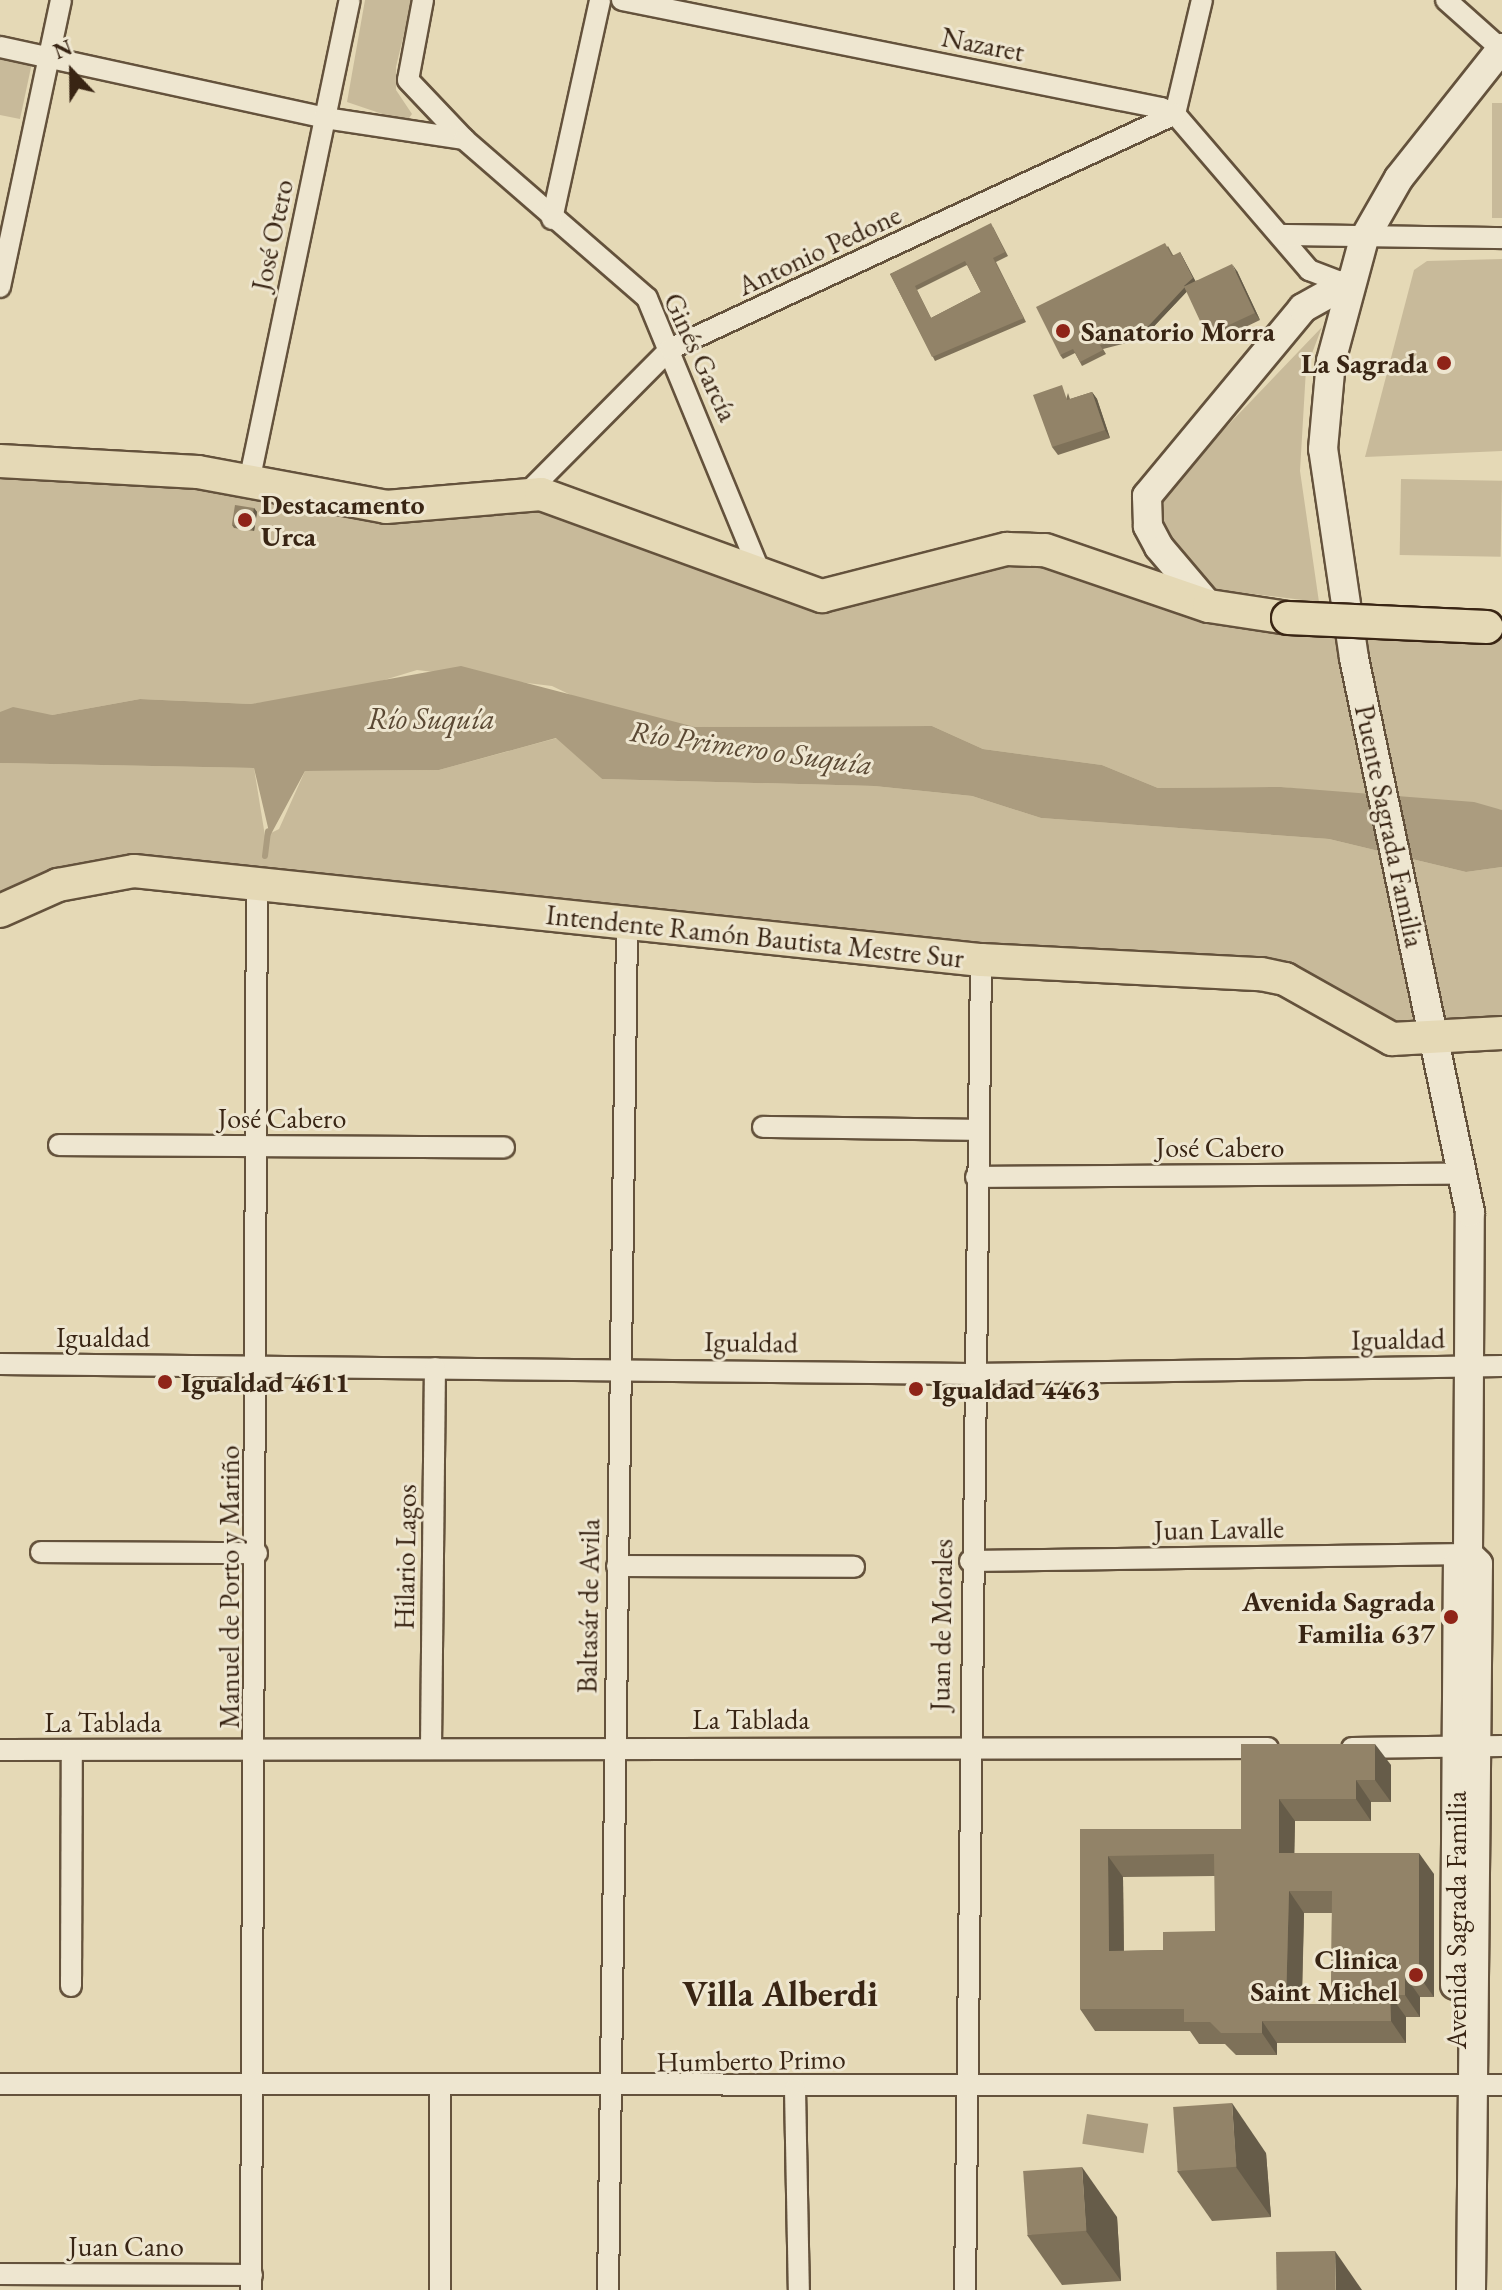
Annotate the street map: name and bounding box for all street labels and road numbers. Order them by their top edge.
street label: Nazaret [939,20,1027,68]
street label: José Otero [244,176,300,294]
street label: Antonio Pedone [732,198,906,302]
street label: Ginés García [657,287,745,427]
street label: Puente Sagrada Familia [1348,702,1432,950]
street label: Intendente Ramón Bautista Mestre Sur [544,897,966,975]
street label: José Cabero [218,1101,346,1135]
street label: José Cabero [1156,1130,1284,1164]
street label: Igualdad [56,1320,150,1354]
street label: Igualdad [1351,1321,1445,1357]
street label: Igualdad [704,1324,798,1360]
street label: Manuel de Porto y Mariño [212,1445,246,1729]
street label: Hilario Lagos [387,1484,423,1630]
street label: Juan Lavalle [1154,1511,1284,1547]
street label: Baltasár de Avila [570,1518,606,1694]
street label: Juan de Morales [923,1539,959,1711]
street label: La Tablada [692,1702,810,1736]
street label: La Tablada [44,1705,162,1739]
street label: Avenida Sagrada Familia [1439,1791,1473,2049]
street label: Humberto Primo [656,2042,846,2078]
street label: Juan Cano [68,2229,184,2263]

